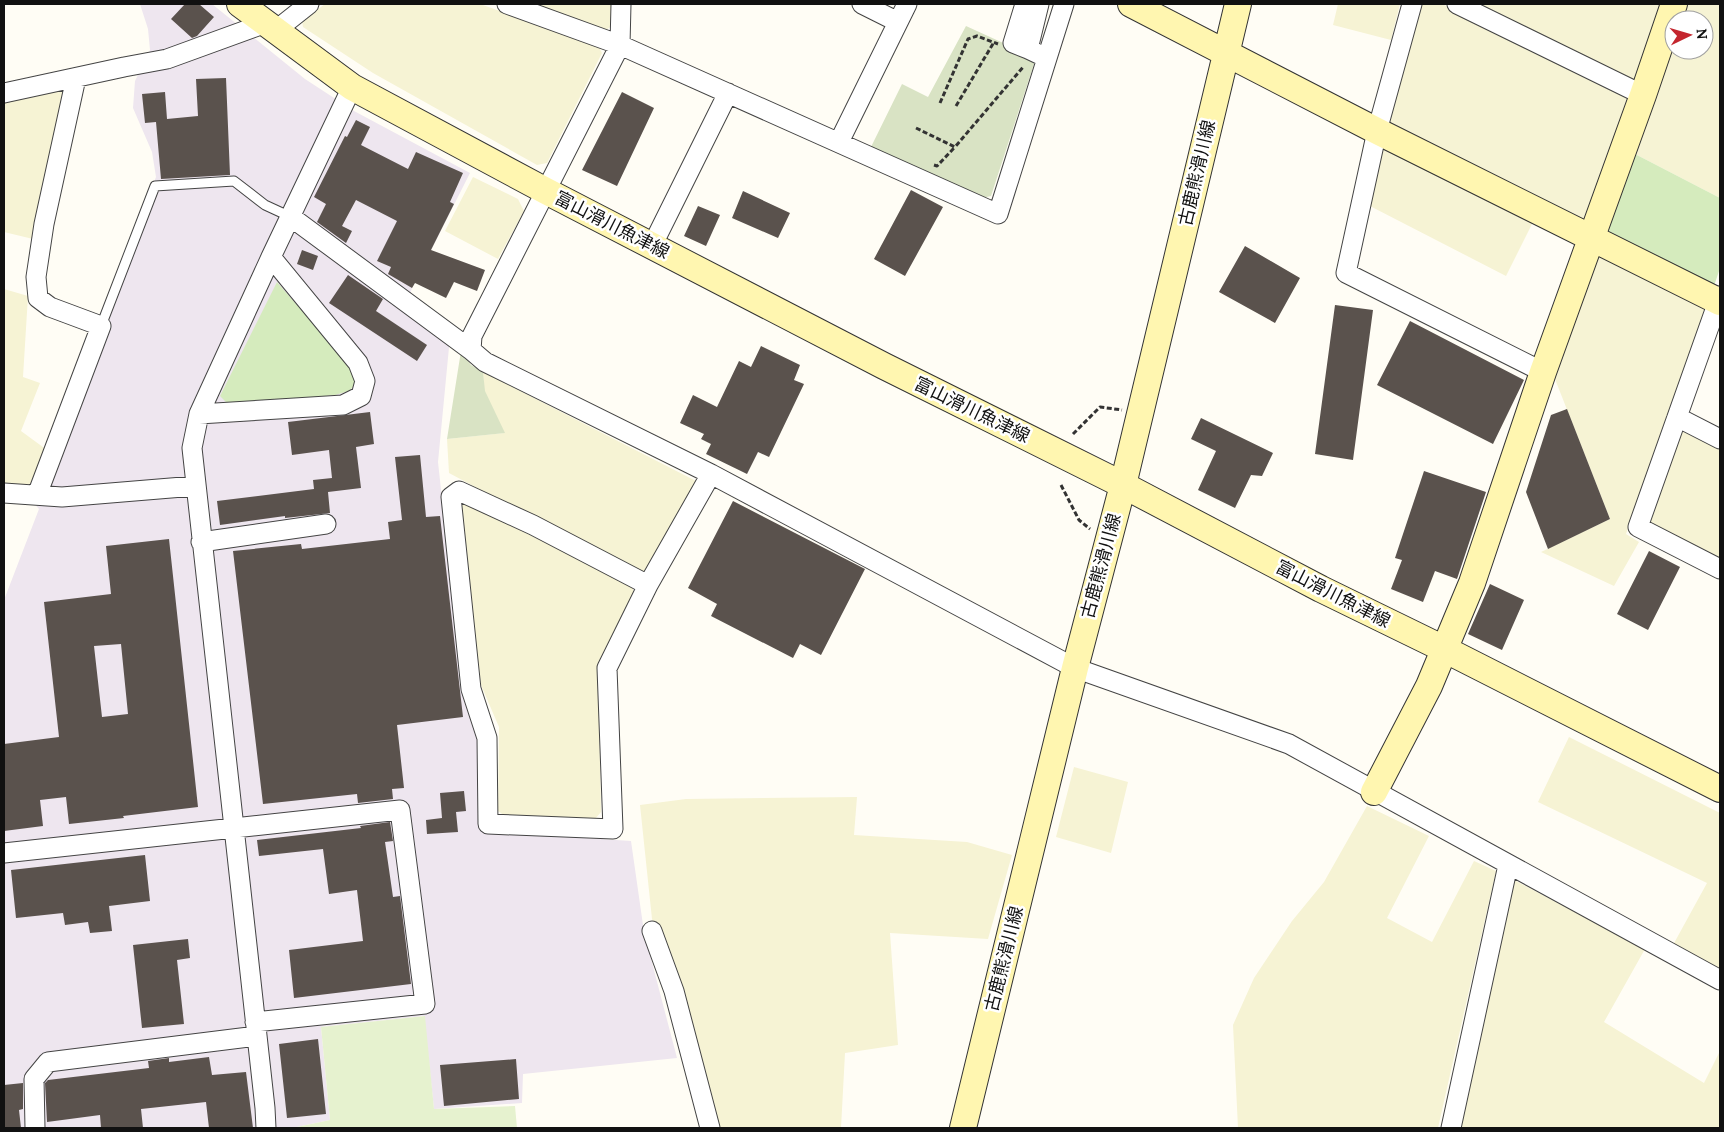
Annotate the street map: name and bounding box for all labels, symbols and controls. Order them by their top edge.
north arrow [1664,10,1714,60]
text: N [1693,28,1711,40]
street label: 古鹿熊滑川線 [1173,118,1220,228]
street label: 富山滑川魚津線 [551,186,674,263]
street label: 富山滑川魚津線 [911,372,1034,448]
street label: 古鹿熊滑川線 [1075,511,1126,621]
street label: 富山滑川魚津線 [1272,555,1395,632]
street label: 古鹿熊滑川線 [979,904,1028,1014]

